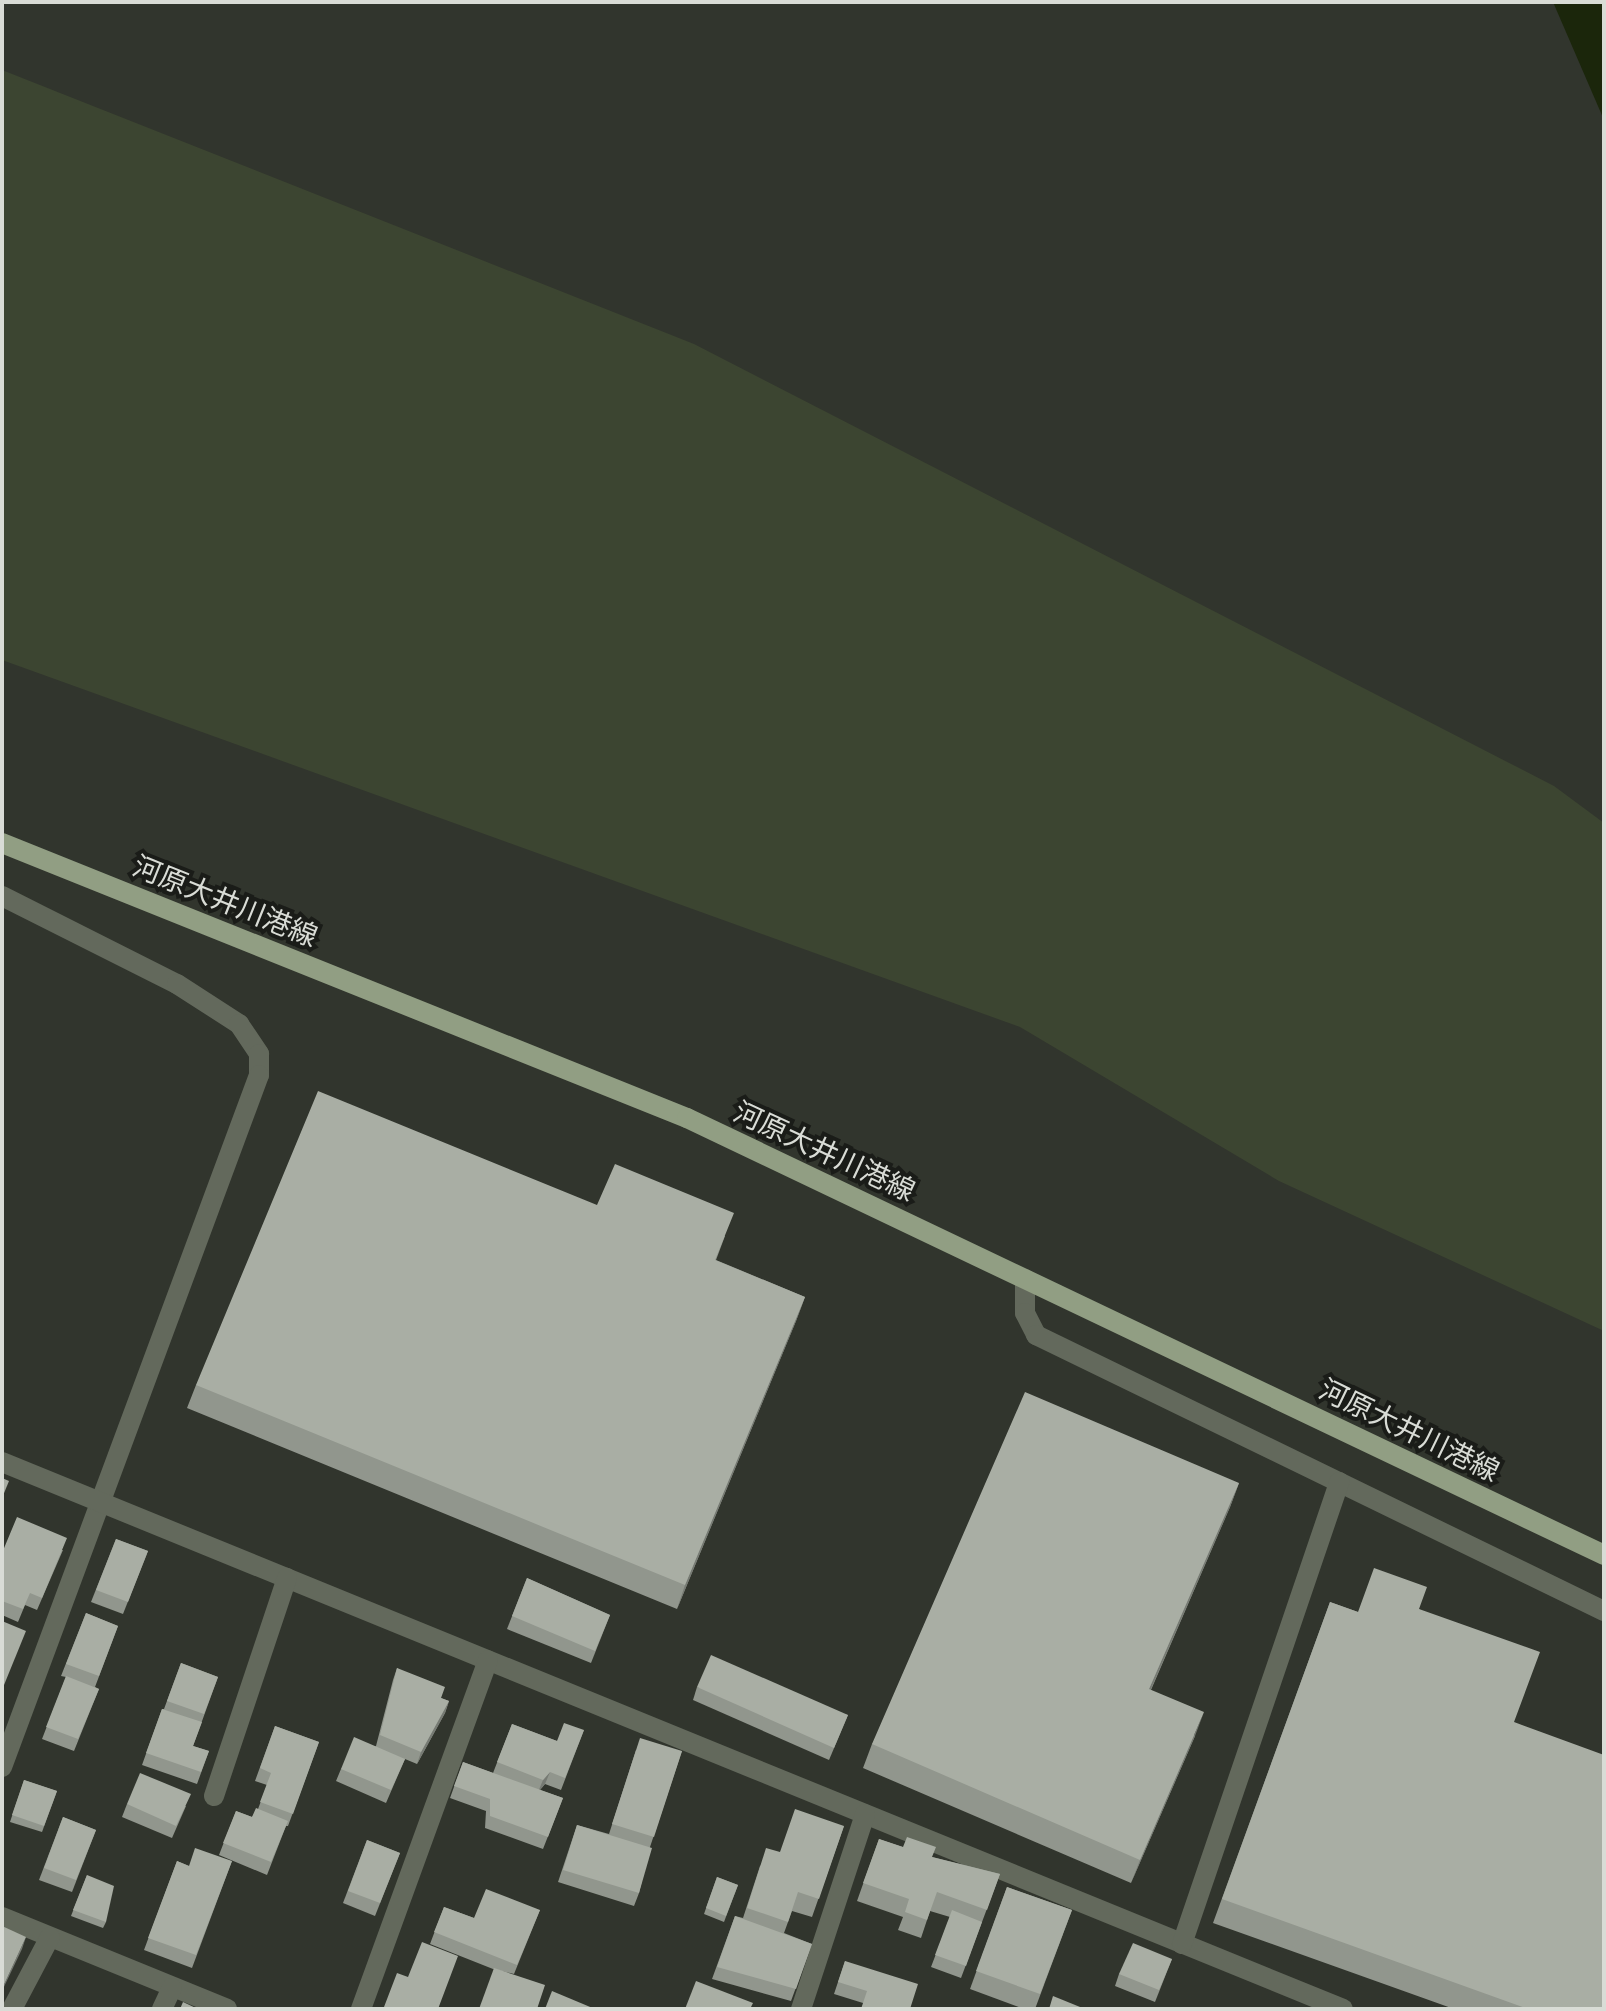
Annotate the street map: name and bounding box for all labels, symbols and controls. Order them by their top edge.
street label: 河原大井川港線 [128,850,322,954]
street label: 河原大井川港線 [728,1095,920,1209]
street label: 河原大井川港線 [1314,1373,1504,1489]

